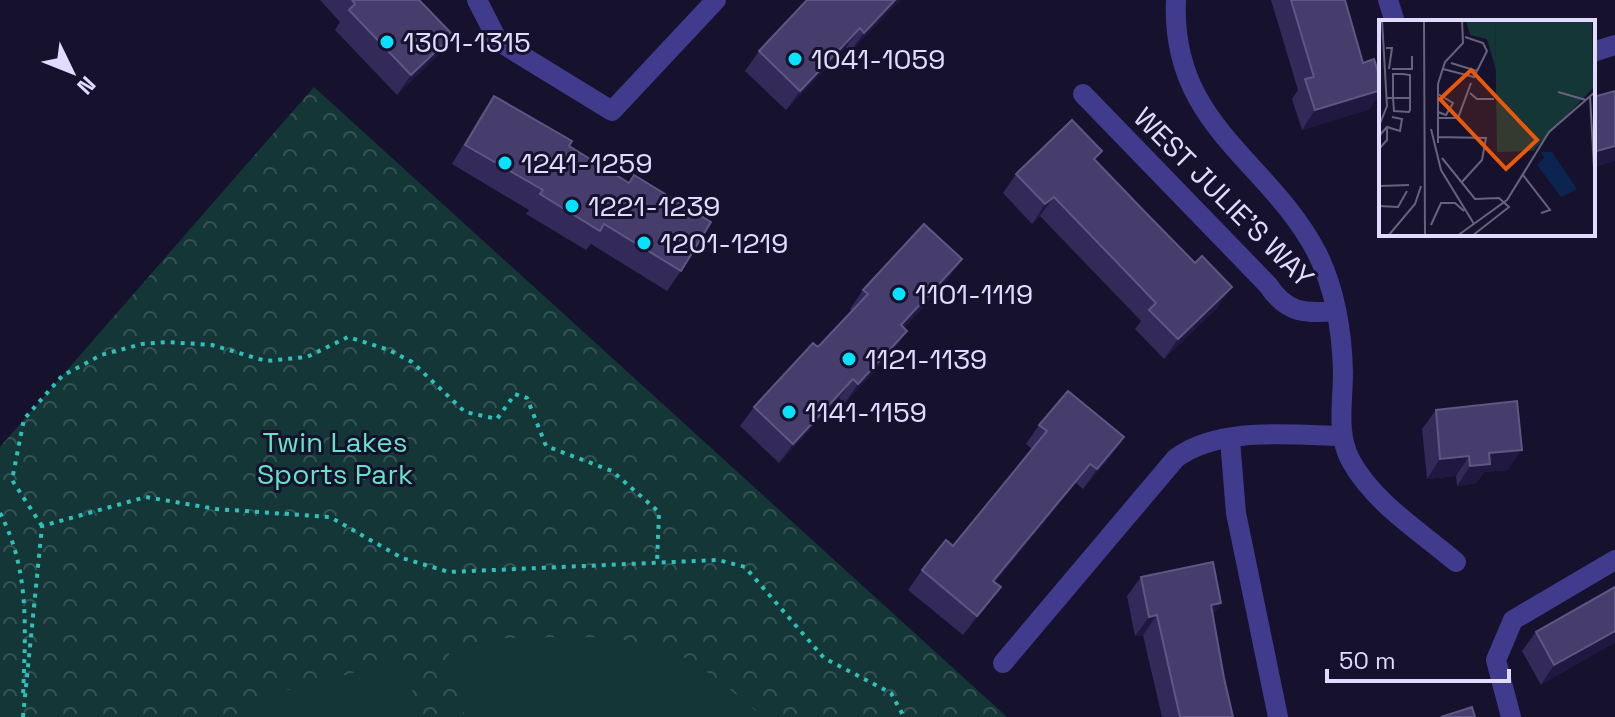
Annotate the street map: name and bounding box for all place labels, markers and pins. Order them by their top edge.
place label: 1301-1315 [403,24,531,60]
marker: 1301-1315 [378,33,396,51]
place label: 1041-1059 [811,41,945,77]
marker: 1041-1059 [786,50,804,68]
place label: 1241-1259 [521,145,653,181]
marker: 1241-1259 [496,154,514,172]
place label: 1221-1239 [588,188,720,224]
marker: 1221-1239 [563,197,581,215]
place label: 1201-1219 [660,225,788,261]
marker: 1201-1219 [635,234,653,252]
place label: 1101-1119 [915,276,1033,312]
marker: 1101-1119 [890,285,908,303]
place label: 1121-1139 [865,341,987,377]
marker: 1121-1139 [840,350,858,368]
place label: 1141-1159 [805,394,927,430]
marker: 1141-1159 [780,403,798,421]

